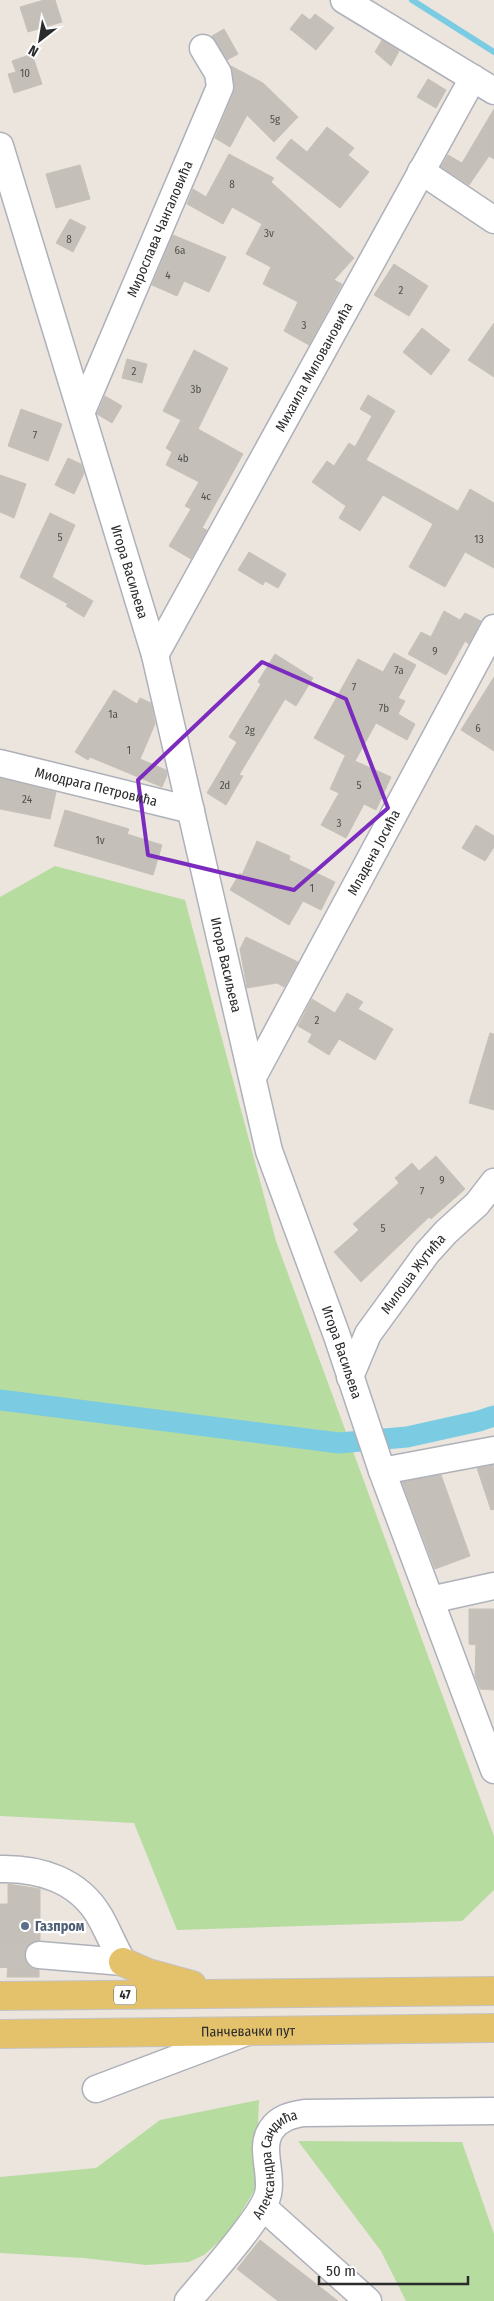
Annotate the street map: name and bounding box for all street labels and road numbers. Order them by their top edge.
street label: Мирослава Чангаловића [123,158,196,300]
street label: Михаила Миловановића [271,299,356,434]
street label: Игора Васиљева [107,523,152,621]
street label: Миодрага Петровића [33,763,159,810]
street label: Младена Јосића [344,806,404,898]
street label: Игора Васиљева [207,916,245,1014]
street label: Милоша Жутића [377,1230,449,1317]
street label: Игора Васиљева [318,1303,366,1401]
road number: 47 [114,1986,136,2004]
street label: Панчевачки пут [201,2022,295,2040]
street label: Александра Сандића [249,2106,299,2222]

